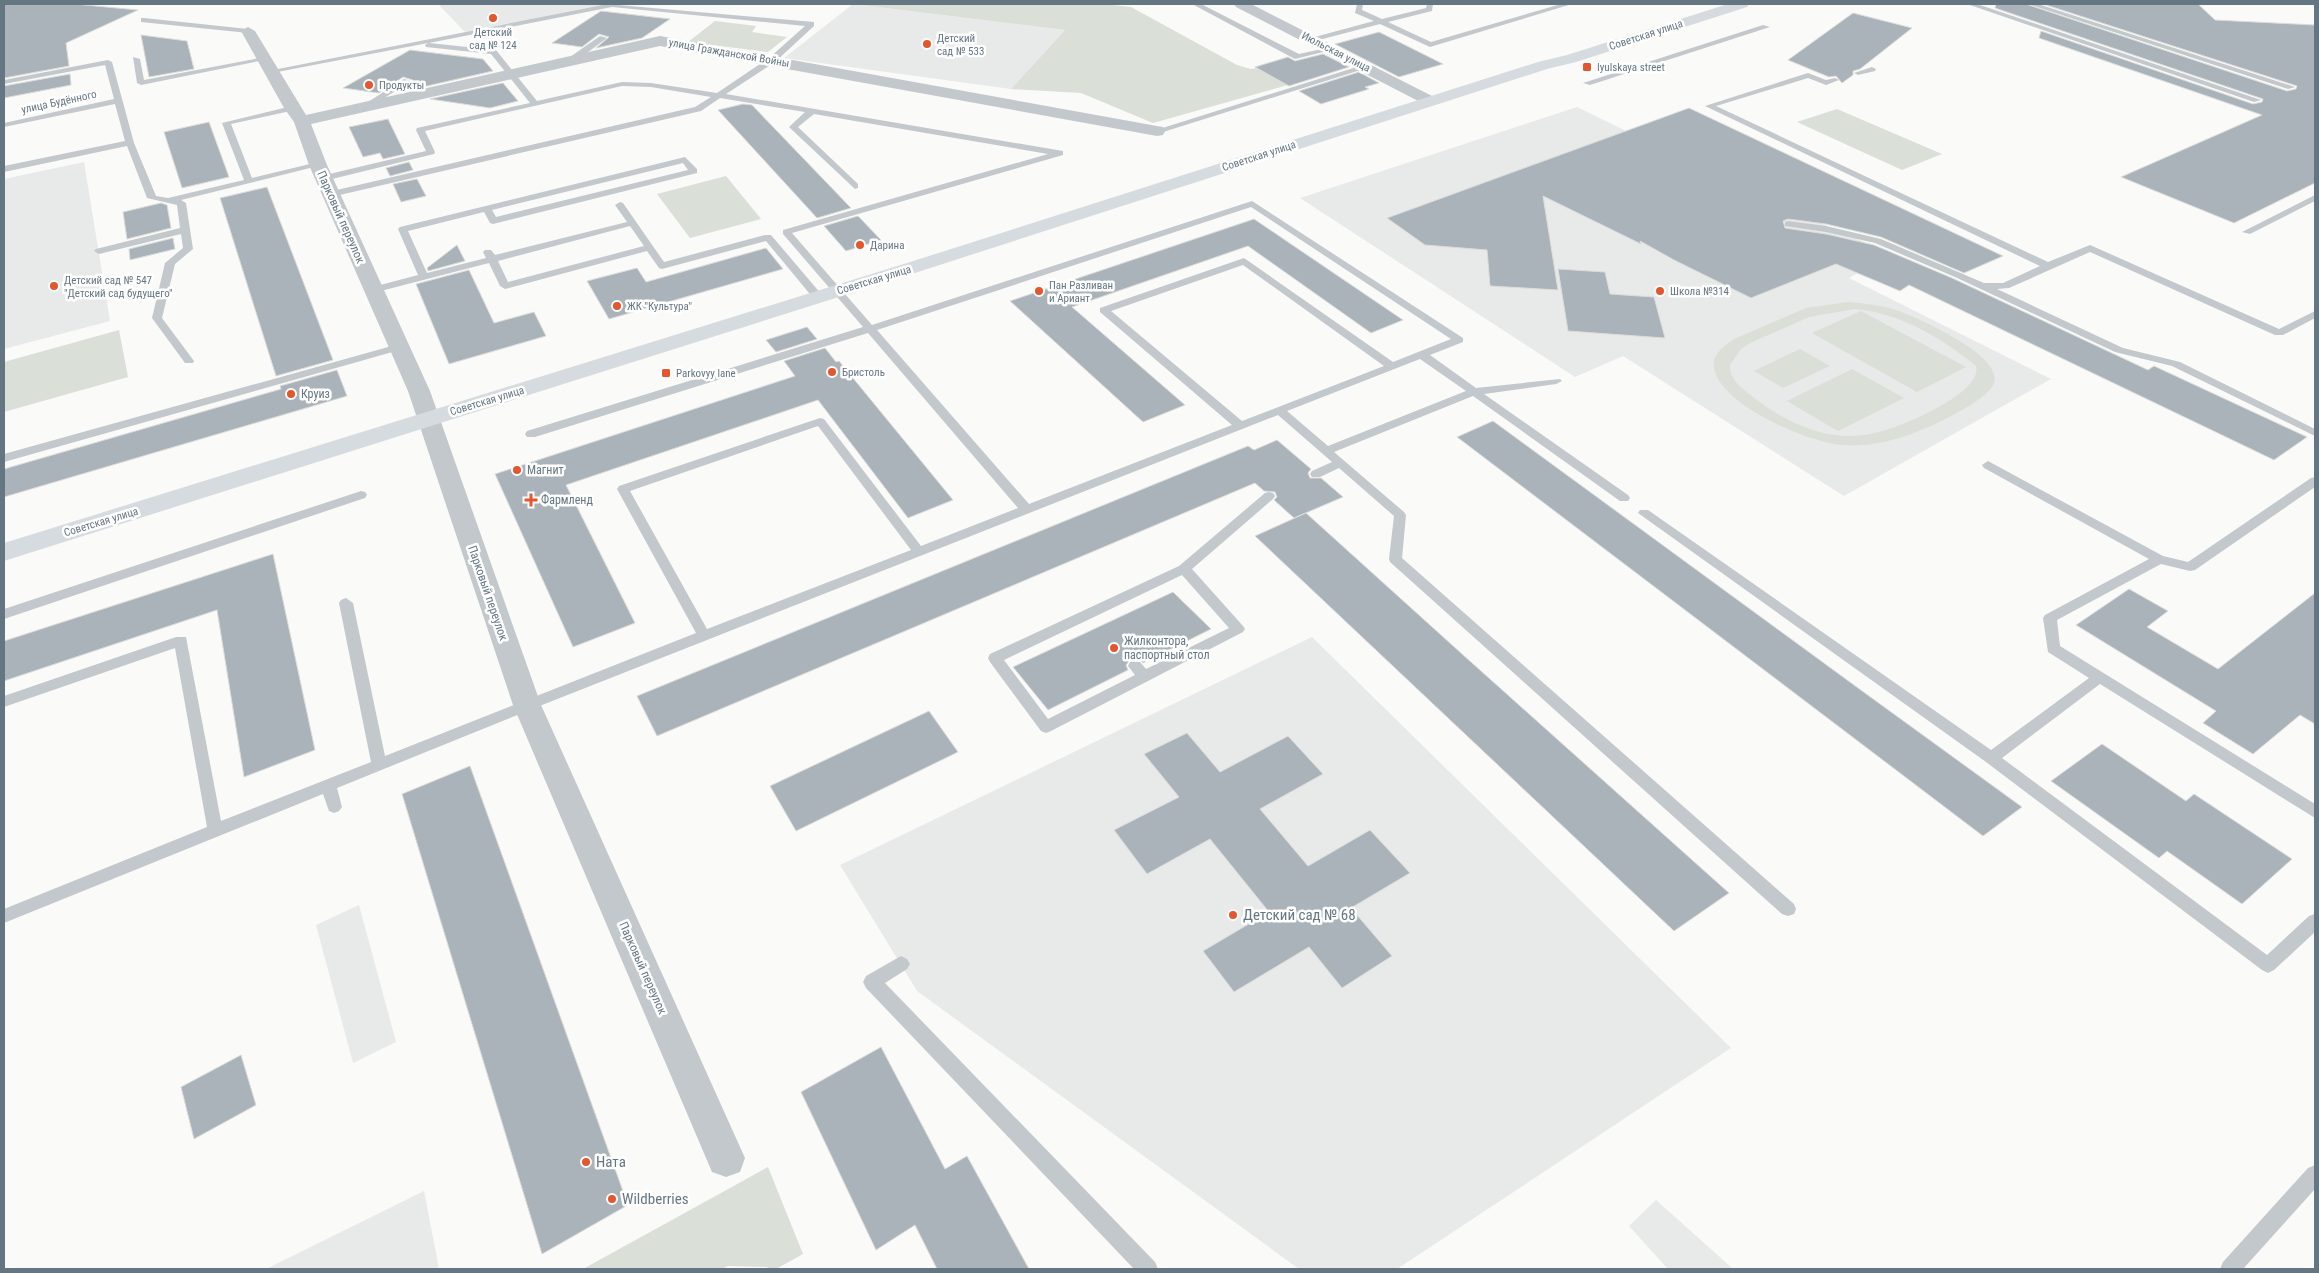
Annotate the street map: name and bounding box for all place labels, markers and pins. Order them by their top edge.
marker: Детский сад № 124 [487,12,499,24]
place label: Детский сад № 124 [469,26,517,52]
place label: Детский сад № 533 [937,32,984,58]
marker: Детский сад № 533 [921,38,933,50]
marker: Iyulskaya street [1581,61,1593,73]
place label: Iyulskaya street [1597,61,1665,74]
marker: Продукты [363,79,375,91]
place label: Продукты [379,79,424,92]
marker: Дарина [854,239,866,251]
place label: Дарина [870,239,904,252]
place label: Детский сад № 547 "Детский сад будущего" [64,274,173,300]
place label: Пан Разливан и Ариант [1049,279,1113,305]
marker: Детский сад № 547 "Детский сад будущего" [48,280,60,292]
marker: Пан Разливан и Ариант [1033,285,1045,297]
marker: Школа №314 [1654,285,1666,297]
place label: Школа №314 [1670,285,1730,298]
marker: ЖК "Культура" [611,300,623,312]
place label: ЖК "Культура" [627,300,692,313]
marker: Бристоль [826,366,838,378]
place label: Бристоль [842,366,885,379]
marker: Parkovyy lane [660,367,672,379]
place label: Parkovyy lane [676,367,736,380]
place label: Круиз [301,387,330,401]
marker: Круиз [285,388,297,400]
place label: Магнит [527,463,564,477]
marker: Магнит [511,464,523,476]
place label: Фармленд [541,493,593,507]
marker: Фармленд [525,494,537,506]
place label: Жилконтора, паспортный стол [1124,634,1210,662]
marker: Жилконтора, паспортный стол [1108,642,1120,654]
place label: Детский сад № 68 [1243,906,1356,924]
marker: Детский сад № 68 [1227,909,1239,921]
place label: Ната [596,1153,626,1171]
marker: Ната [580,1156,592,1168]
place label: Wildberries [622,1190,689,1208]
marker: Wildberries [606,1193,618,1205]

